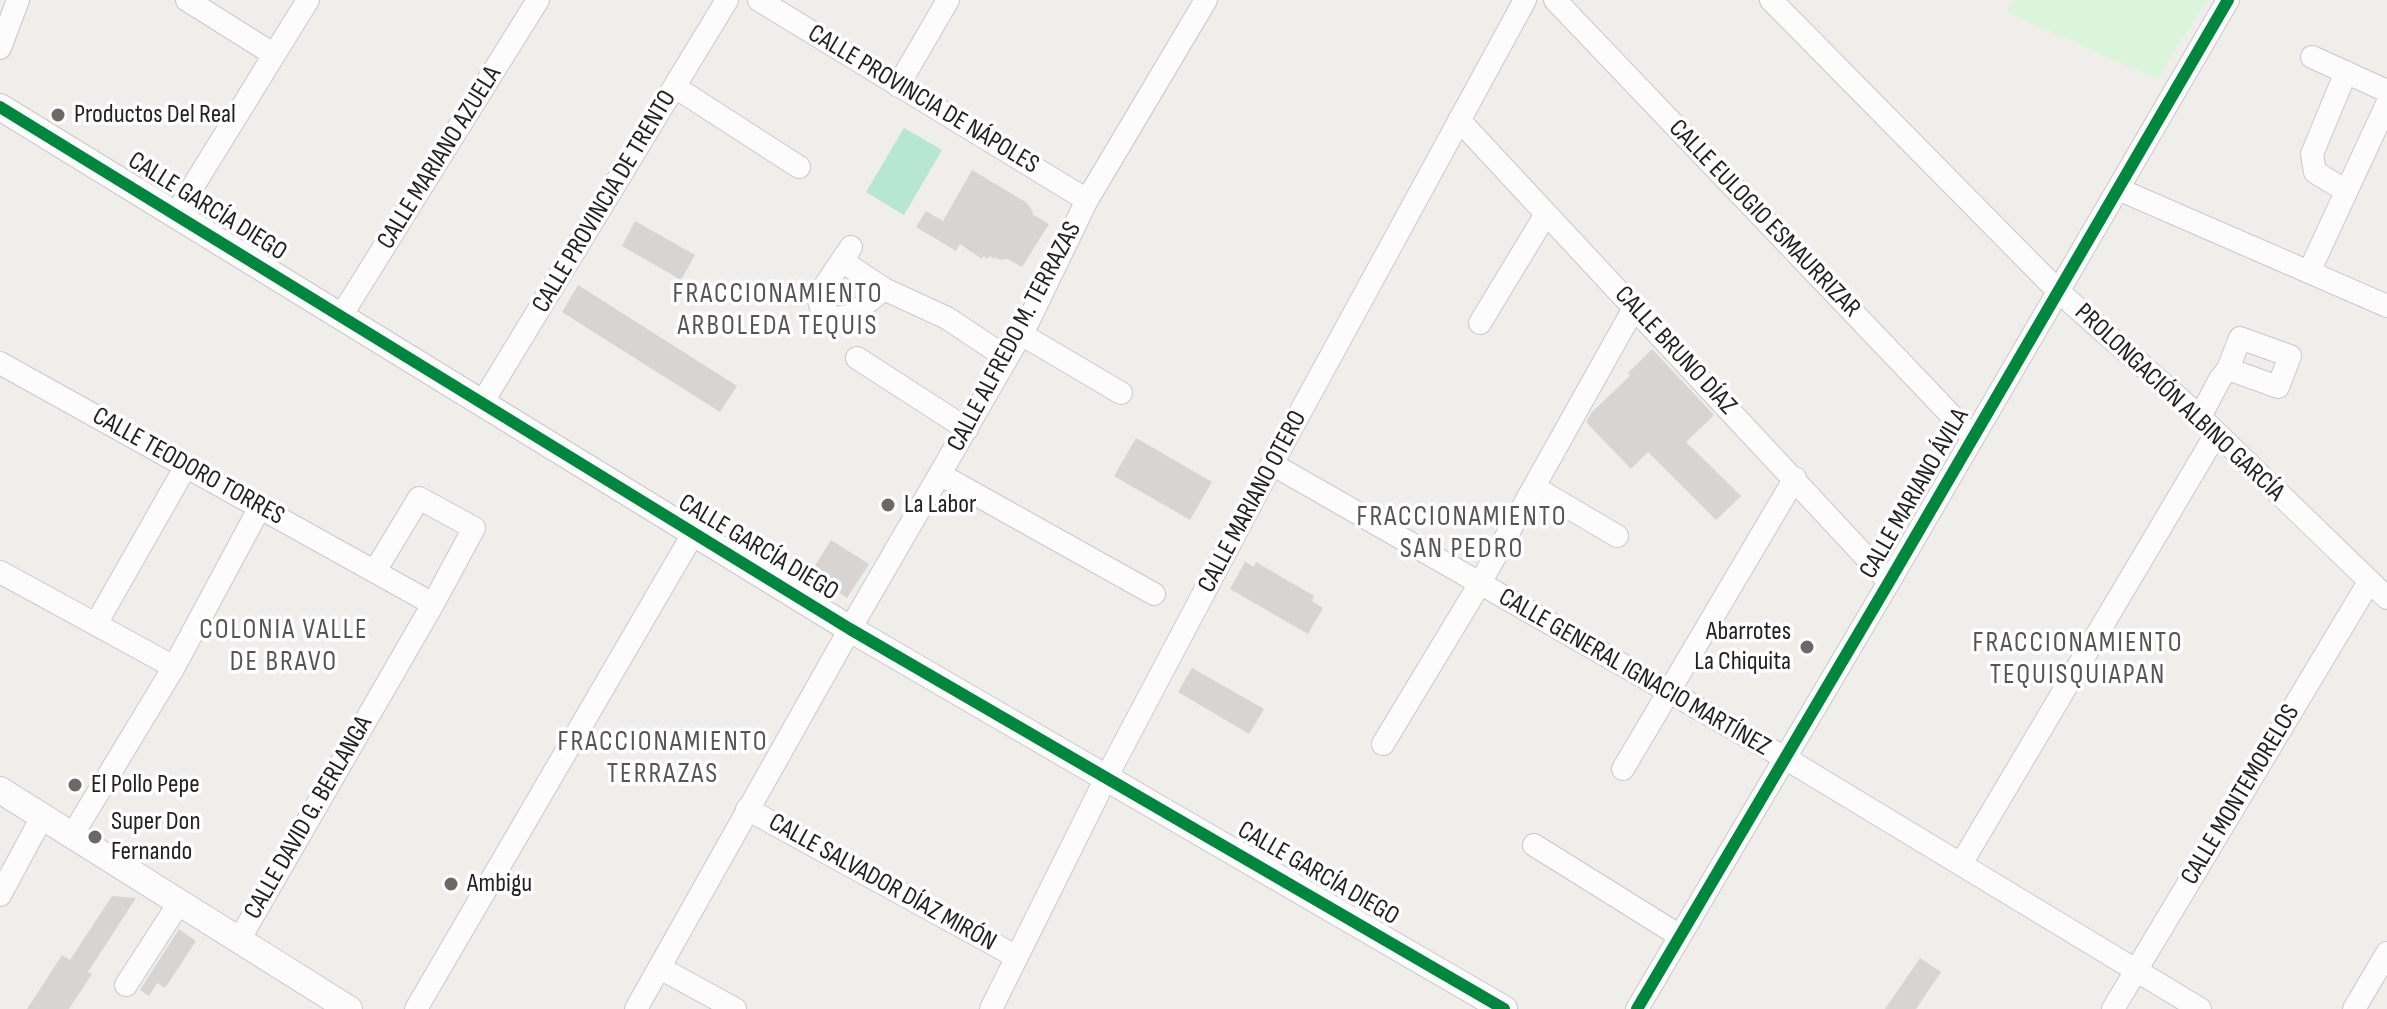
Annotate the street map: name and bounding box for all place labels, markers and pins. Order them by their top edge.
place label: Productos Del Real [74,99,236,131]
marker: Productos Del Real [49,106,67,124]
place label: La Labor [904,489,976,521]
marker: La Labor [879,496,897,514]
place label: Abarrotes La Chiquita [1694,616,1791,678]
marker: Abarrotes La Chiquita [1798,638,1816,656]
place label: El Pollo Pepe [91,769,200,801]
marker: El Pollo Pepe [66,776,84,794]
place label: Super Don Fernando [111,806,201,868]
marker: Super Don Fernando [86,828,104,846]
place label: Ambigu [467,868,532,900]
marker: Ambigu [442,875,460,893]

